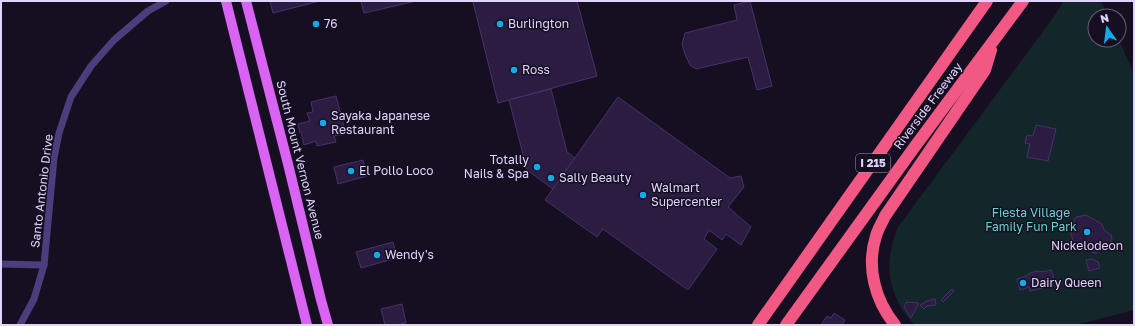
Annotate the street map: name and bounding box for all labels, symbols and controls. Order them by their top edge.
north arrow [1087,8,1127,48]
text: N [1099,10,1110,25]
place label: 76 [324,16,338,31]
place label: Burlington [508,16,569,31]
marker: 76 [311,19,321,29]
marker: Burlington [495,19,505,29]
street label: Riverside Freeway [890,59,965,152]
place label: Ross [522,62,550,77]
marker: Ross [509,65,519,75]
street label: South Mount Vernon Avenue [273,79,328,241]
place label: Sayaka Japanese Restaurant [331,108,430,137]
marker: Sayaka Japanese Restaurant [318,118,328,128]
street label: Santo Antonio Drive [27,133,56,249]
place label: Totally Nails & Spa [464,152,529,181]
road number: I 215 [856,154,890,172]
marker: Totally Nails & Spa [532,162,542,172]
place label: El Pollo Loco [359,163,434,178]
marker: El Pollo Loco [346,166,356,176]
place label: Sally Beauty [559,170,632,185]
marker: Sally Beauty [546,173,556,183]
place label: Walmart Supercenter [651,180,722,209]
marker: Walmart Supercenter [638,190,648,200]
park label: Fiesta Village Family Fun Park [985,205,1077,234]
marker: Nickelodeon [1082,227,1092,237]
place label: Nickelodeon [1051,238,1123,253]
place label: Wendy's [385,247,434,262]
marker: Wendy's [372,250,382,260]
place label: Dairy Queen [1031,275,1102,290]
marker: Dairy Queen [1018,278,1028,288]

